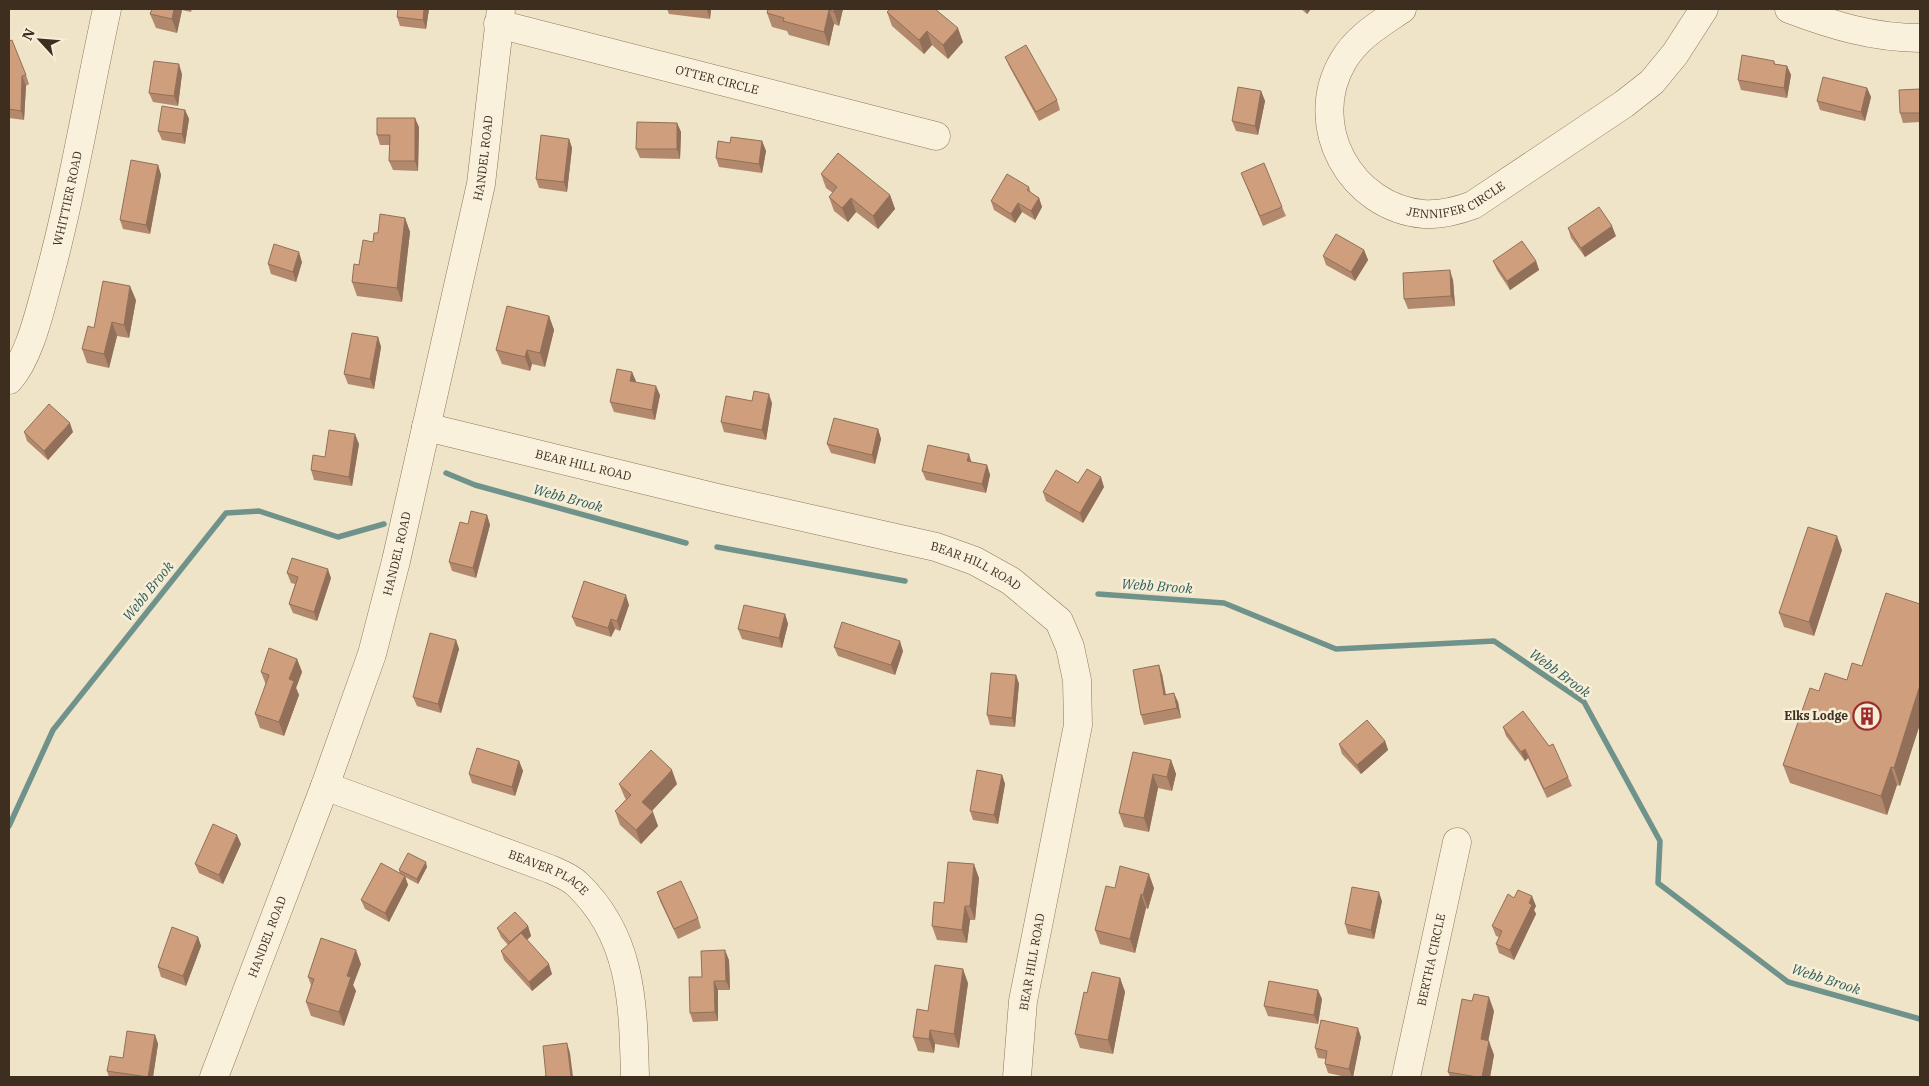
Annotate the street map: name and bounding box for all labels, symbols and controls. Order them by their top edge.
north arrow [15,15,65,65]
text: N [18,25,39,43]
street label: OTTER CIRCLE [674,62,760,97]
street label: HANDEL ROAD [469,115,496,202]
street label: WHITTIER ROAD [49,150,85,248]
street label: JENNIFER CIRCLE [1405,178,1508,221]
street label: BEAR HILL ROAD [534,446,633,484]
water label: Webb Brook [531,480,605,516]
street label: HANDEL ROAD [379,510,414,597]
street label: BEAR HILL ROAD [929,538,1024,593]
water label: Webb Brook [118,557,178,624]
water label: Webb Brook [1121,575,1194,598]
water label: Webb Brook [1526,645,1595,702]
building icon: Elks Lodge [1852,701,1882,731]
place label: Elks Lodge [1784,708,1848,723]
street label: BEAVER PLACE [506,846,592,898]
street label: HANDEL ROAD [245,894,289,980]
street label: BEAR HILL ROAD [1016,912,1047,1012]
street label: BERTHA CIRCLE [1414,912,1448,1007]
water label: Webb Brook [1789,959,1863,999]

